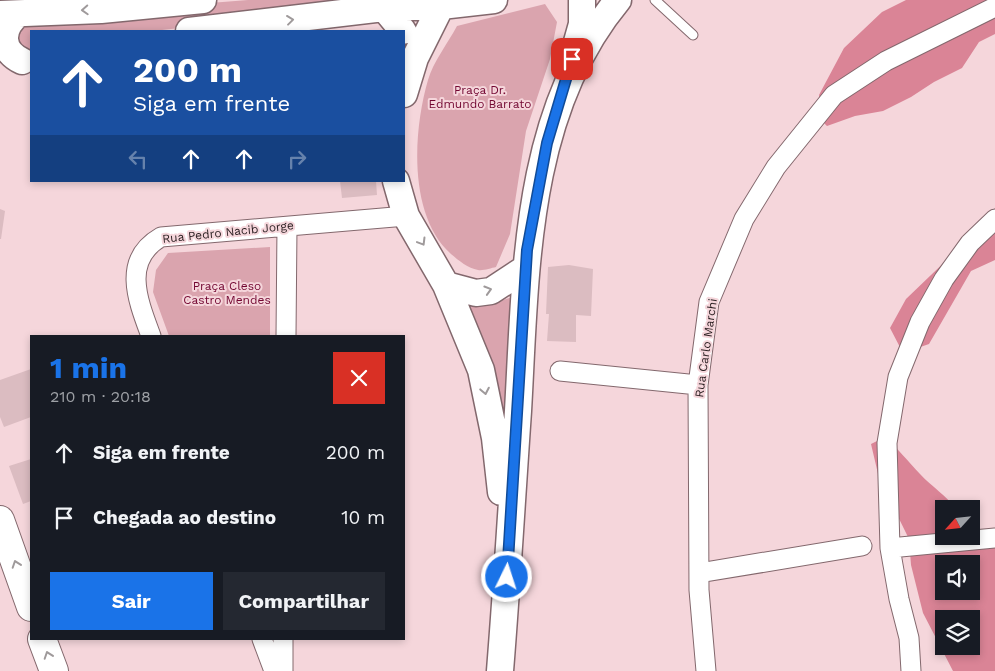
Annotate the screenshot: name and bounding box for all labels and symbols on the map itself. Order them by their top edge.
one-way arrow [81,5,89,16]
one-way arrow [286,15,294,26]
pin [551,38,593,80]
park label: Praça Dr. Edmundo Barrato [428,83,532,111]
street label: Rua Pedro Nacib Jorge [162,218,294,246]
one-way arrow [415,236,425,245]
park label: Praça Cleso Castro Mendes [183,279,271,307]
one-way arrow [484,286,492,296]
street label: Rua Carlo Marchi [692,298,720,398]
one-way arrow [479,386,490,395]
north arrow [935,500,980,545]
position arrow [480,550,532,602]
one-way arrow [12,560,22,568]
one-way arrow [44,651,54,660]

